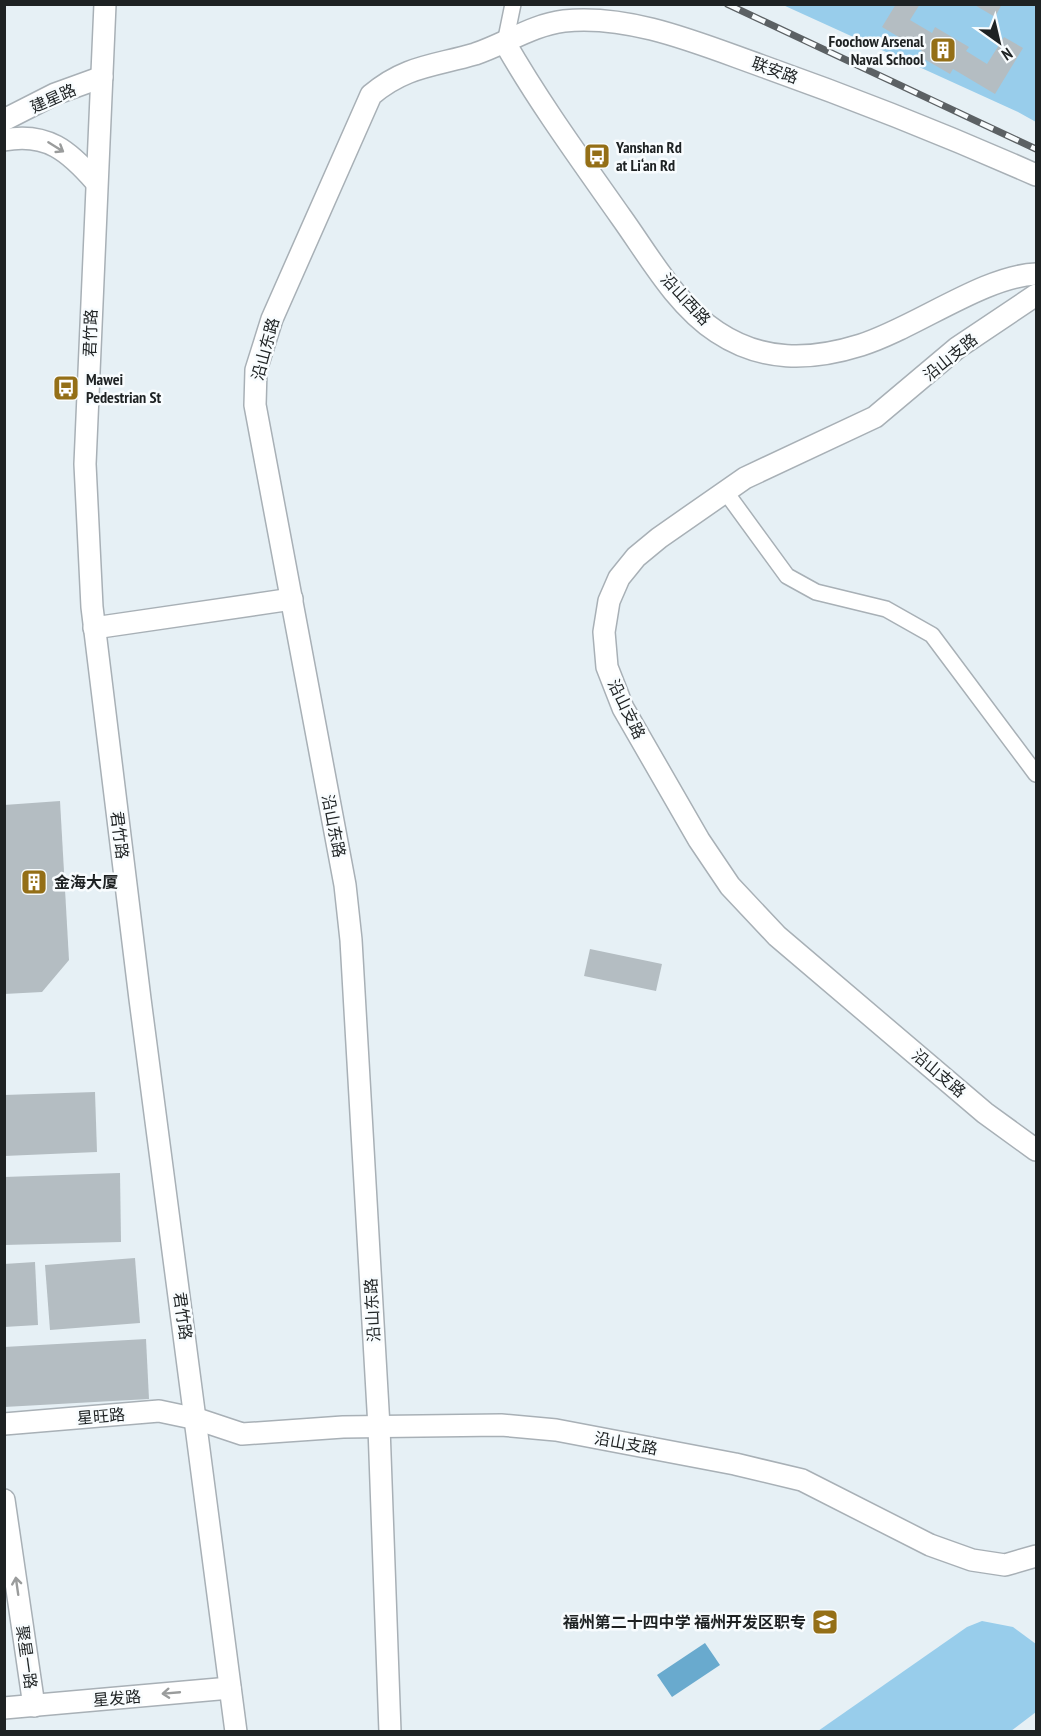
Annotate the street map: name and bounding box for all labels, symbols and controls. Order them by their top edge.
north arrow [969,12,1029,72]
place label: Foochow Arsenal Naval School [828,31,924,69]
building icon: Foochow Arsenal Naval School [928,35,958,65]
text: N [998,44,1017,65]
street label: 联安路 [749,52,801,88]
street label: 建星路 [27,79,79,117]
place label: Yanshan Rd at Li‘an Rd [615,137,682,175]
one-way arrow [47,140,64,153]
bus stop icon: Yanshan Rd at Li‘an Rd [582,141,612,171]
street label: 沿山西路 [657,269,715,329]
street label: 君竹路 [79,309,101,357]
street label: 沿山东路 [247,315,283,383]
street label: 沿山支路 [919,329,981,385]
place label: Mawei Pedestrian St [86,369,162,407]
bus stop icon: Mawei Pedestrian St [51,373,81,403]
street label: 沿山支路 [604,676,650,742]
street label: 沿山东路 [318,793,350,859]
street label: 君竹路 [107,810,133,860]
building icon: 金海大厦 [19,867,49,897]
place label: 金海大厦 [54,872,118,892]
street label: 沿山支路 [908,1045,970,1101]
street label: 沿山东路 [360,1278,384,1342]
street label: 君竹路 [170,1291,196,1341]
street label: 星旺路 [76,1404,126,1428]
street label: 沿山支路 [593,1428,659,1458]
one-way arrow [11,1577,22,1596]
school or university icon: 福州第二十四中学 福州开发区职专 [810,1607,840,1637]
place label: 福州第二十四中学 福州开发区职专 [563,1612,806,1632]
street label: 聚星一路 [13,1624,41,1690]
street label: 星发路 [92,1686,142,1710]
one-way arrow [162,1688,182,1699]

